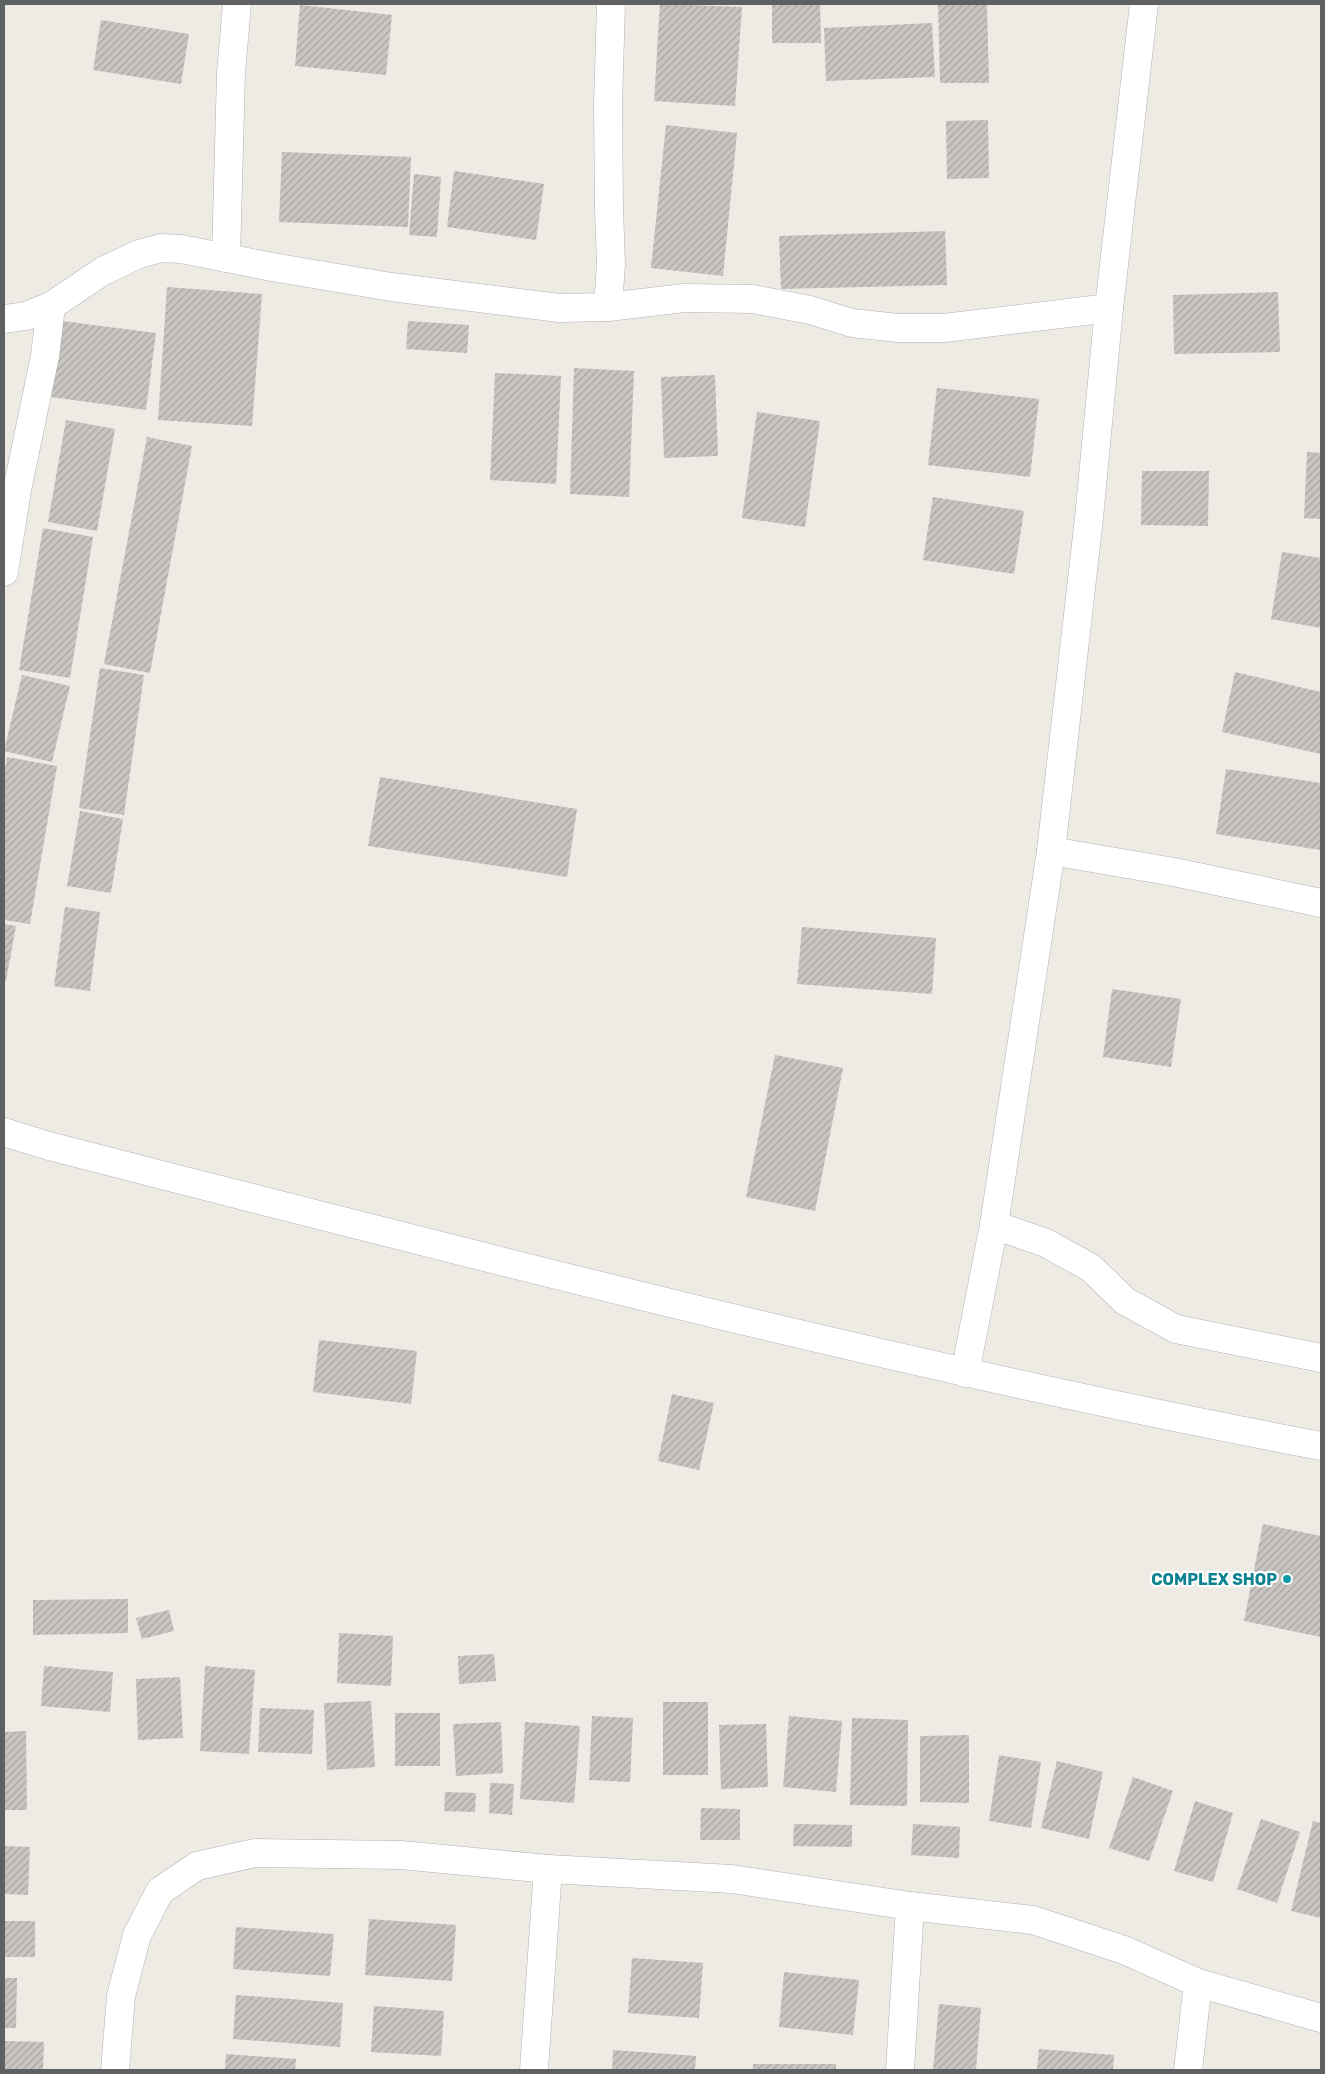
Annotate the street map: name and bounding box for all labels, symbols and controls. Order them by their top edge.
place label: COMPLEX SHOP [1151,1570,1277,1589]
marker: COMPLEX SHOP [1281,1573,1293,1585]

